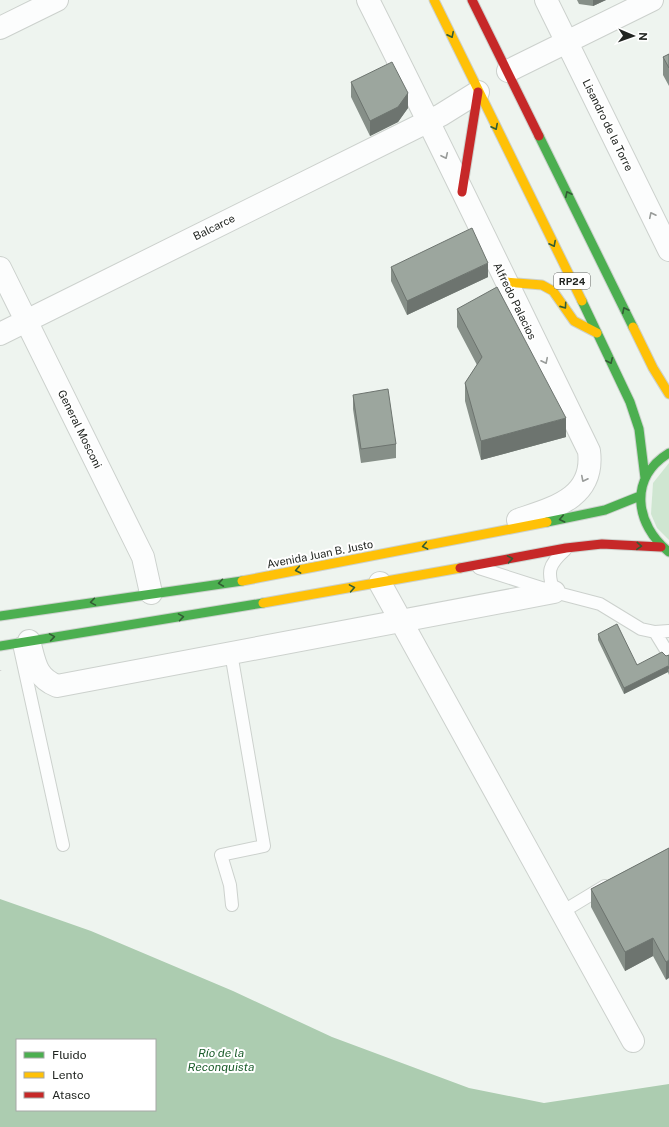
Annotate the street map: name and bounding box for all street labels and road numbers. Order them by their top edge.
street label: Lisandro de la Torre [581,77,635,173]
street label: Balcarce [191,212,237,242]
street label: Alfredo Palacios [491,261,539,342]
road number: RP24 [554,273,590,289]
street label: General Mosconi [56,388,104,470]
street label: Avenida Juan B. Justo [266,538,374,570]

